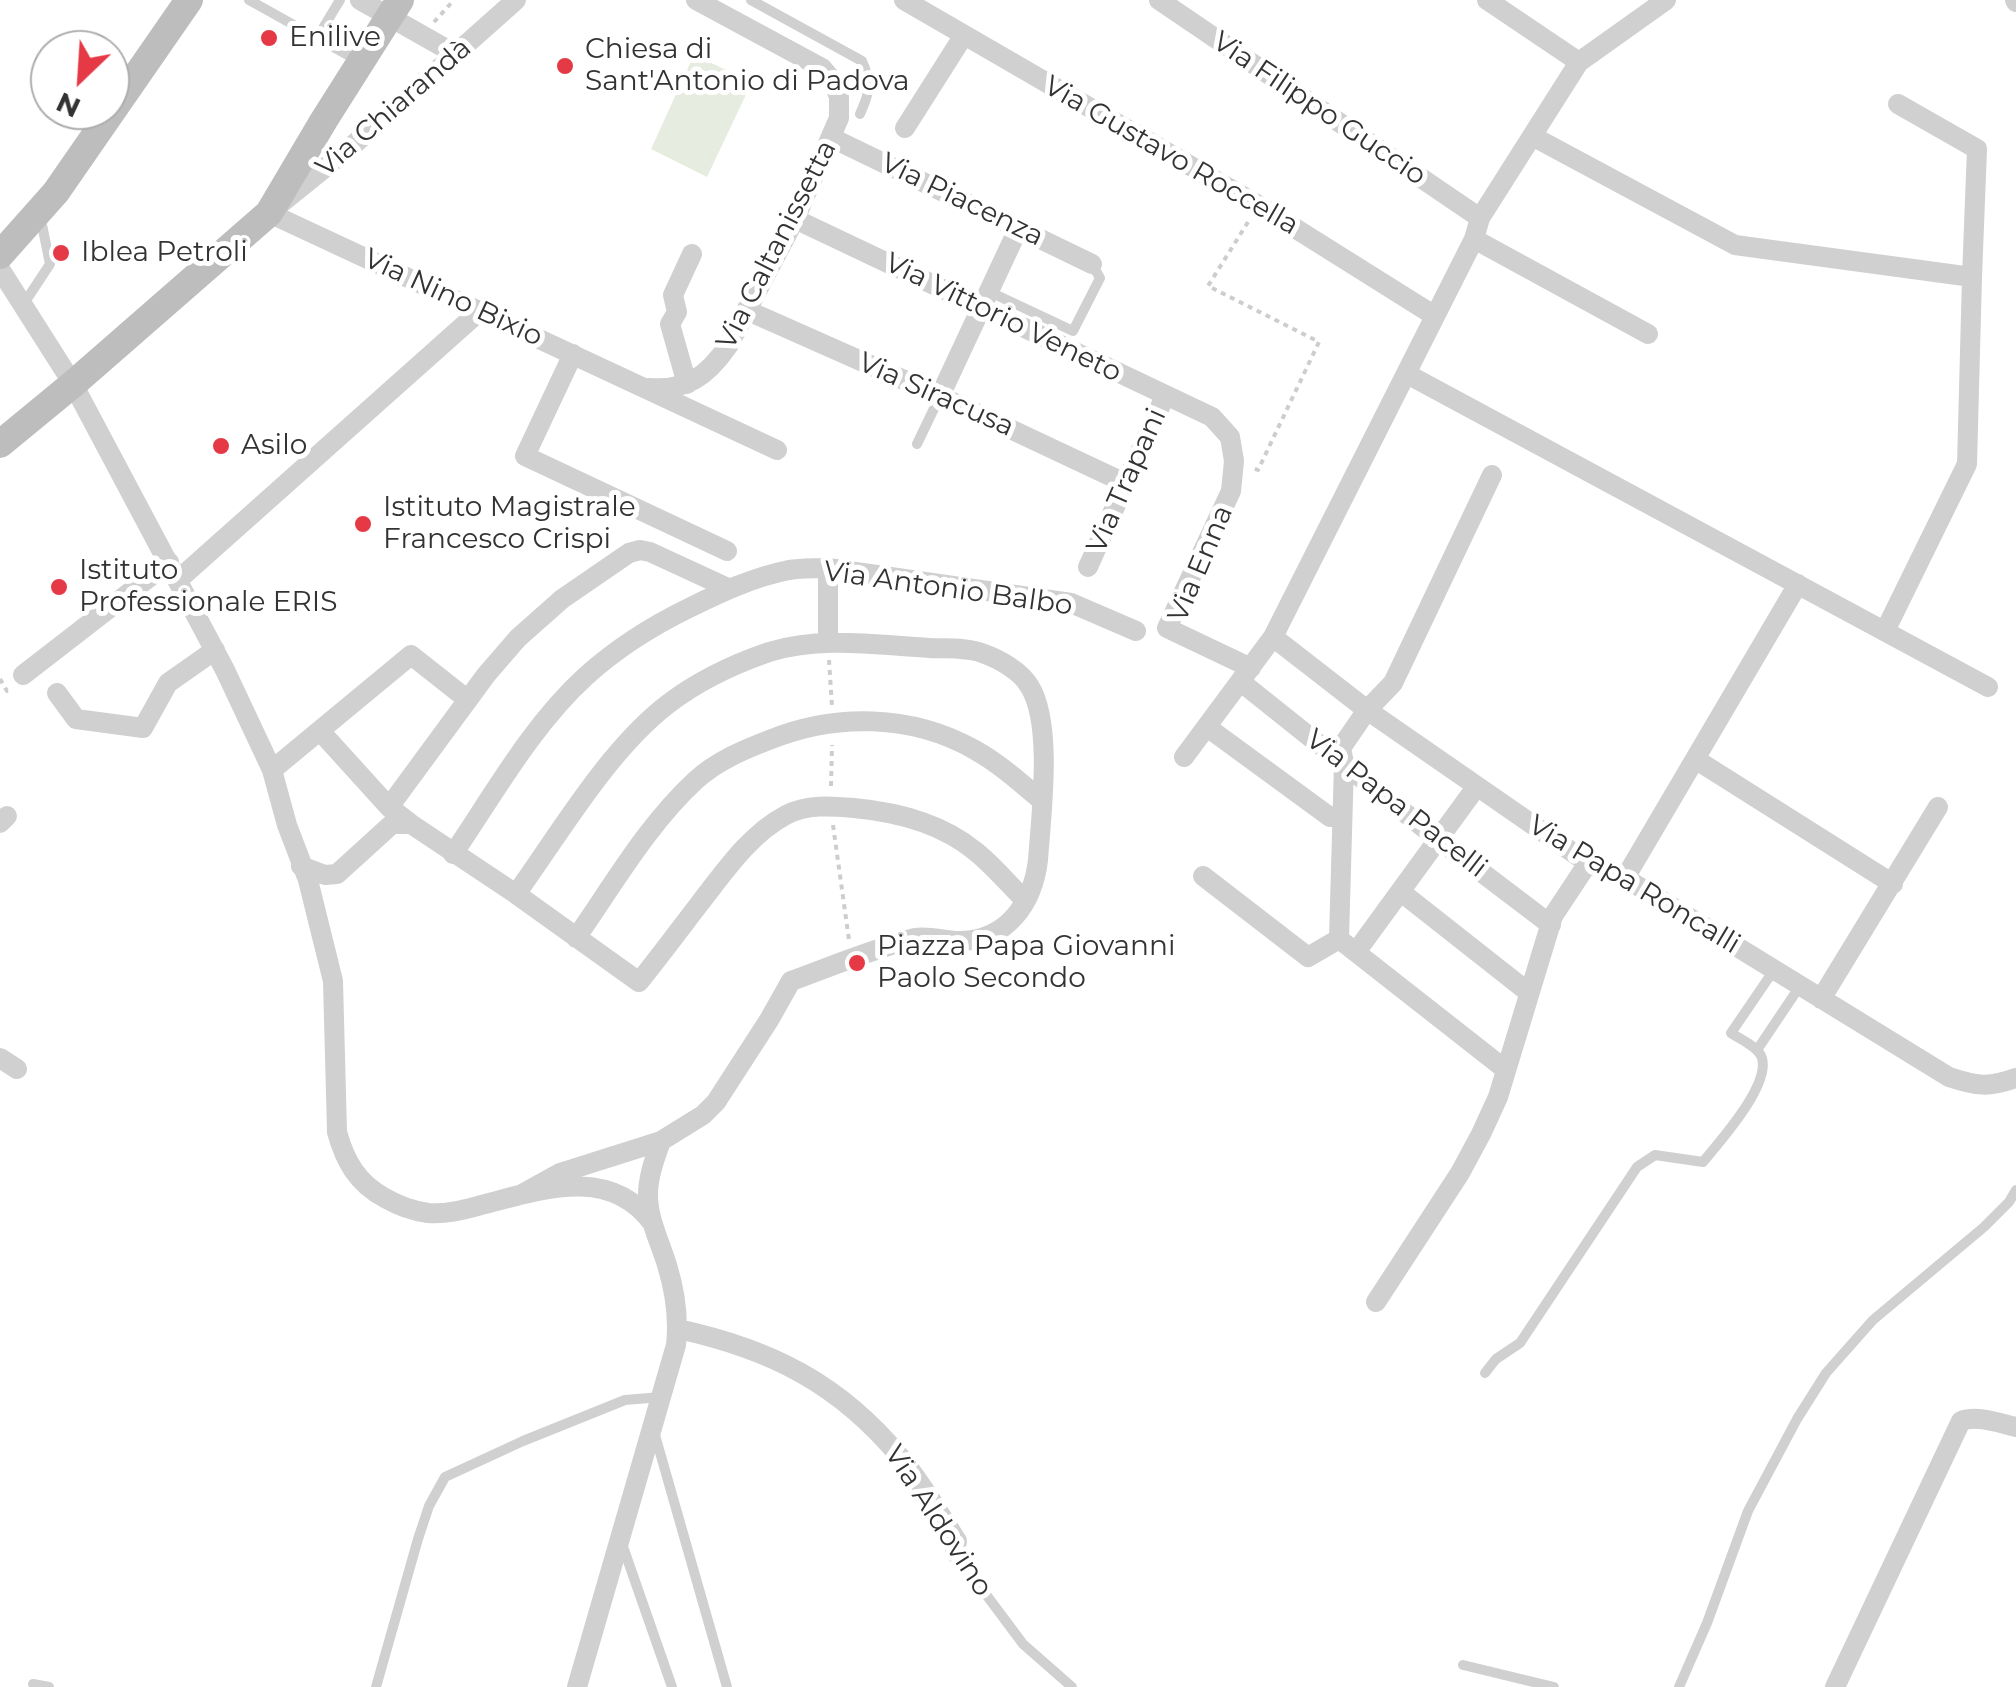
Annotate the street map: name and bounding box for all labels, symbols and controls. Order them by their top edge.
place label: Enilive [289,21,381,55]
street label: Via Filippo Guccio [1206,25,1432,193]
marker: Enilive [258,27,280,49]
north arrow [30,30,130,130]
street label: Via Chiarandà [310,32,478,184]
place label: Chiesa di Sant'Antonio di Padova [585,33,910,99]
marker: Chiesa di Sant'Antonio di Padova [554,55,576,77]
street label: Via Gustavo Roccella [1038,69,1304,243]
text: N [51,85,86,126]
street label: Via Caltanissetta [710,135,844,355]
street label: Via Piacenza [875,146,1049,254]
place label: Iblea Petroli [81,236,248,270]
marker: Iblea Petroli [50,242,72,264]
street label: Via Nino Bixio [358,242,548,354]
street label: Via Vittorio Veneto [879,246,1127,390]
street label: Via Siracusa [853,346,1019,444]
street label: Via Trapani [1080,404,1174,558]
place label: Asilo [241,429,307,463]
marker: Asilo [210,435,232,457]
place label: Istituto Magistrale Francesco Crispi [383,491,636,557]
street label: Via Enna [1161,501,1241,627]
marker: Istituto Magistrale Francesco Crispi [352,513,374,535]
place label: Istituto Professionale ERIS [79,554,337,620]
street label: Via Antonio Balbo [821,555,1075,623]
marker: Istituto Professionale ERIS [48,576,70,598]
street label: Via Papa Pacelli [1299,723,1493,885]
street label: Via Papa Roncalli [1522,809,1746,961]
place label: Piazza Papa Giovanni Paolo Secondo [877,930,1175,996]
marker: Piazza Papa Giovanni Paolo Secondo [846,952,868,974]
street label: Via Aldovino [877,1439,999,1603]

